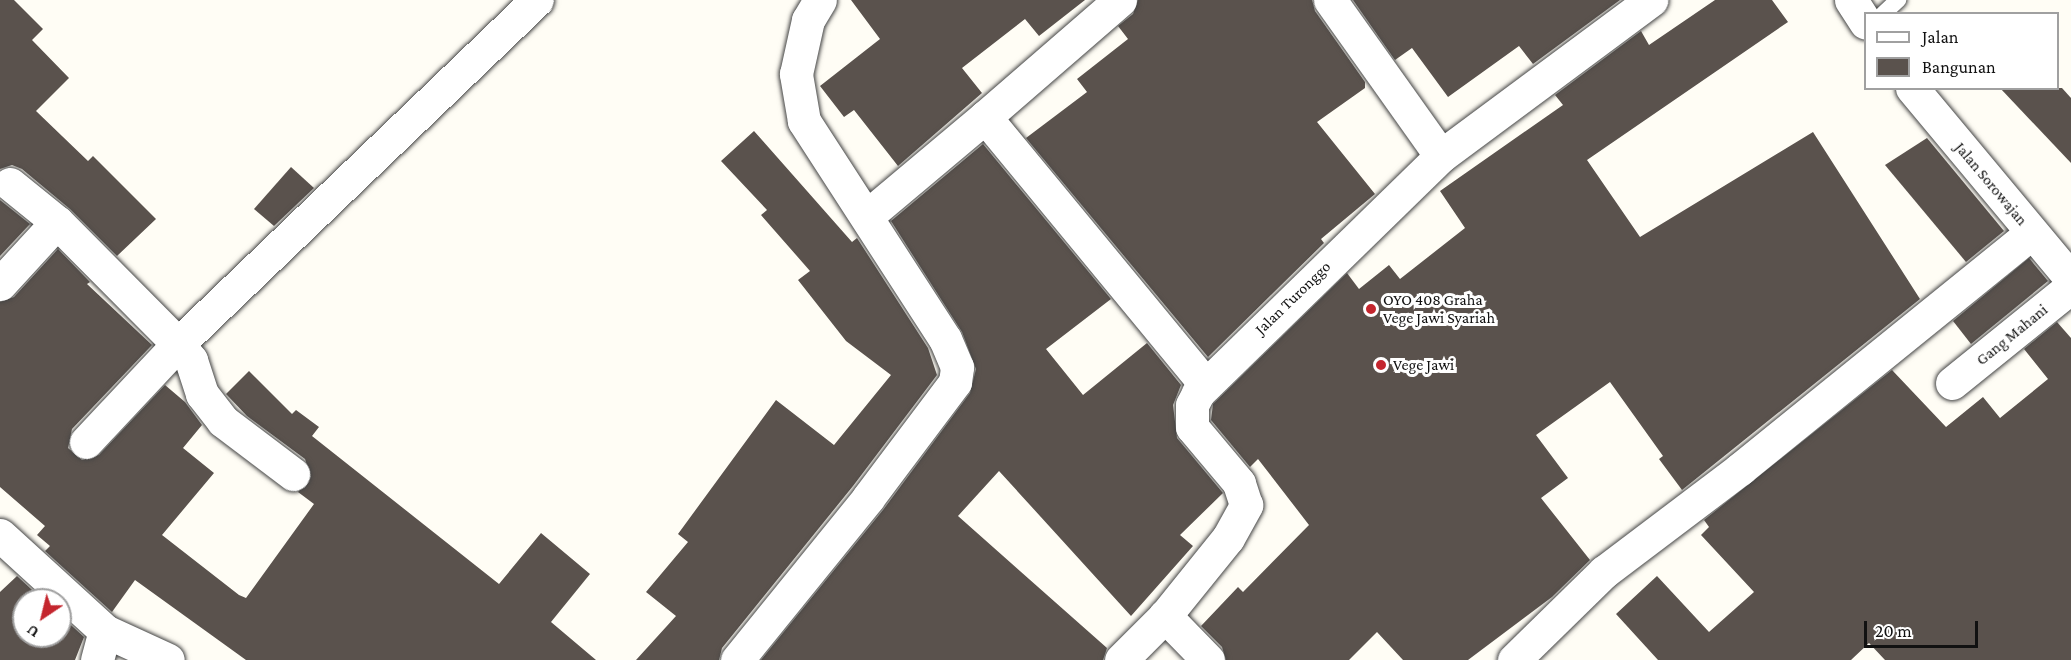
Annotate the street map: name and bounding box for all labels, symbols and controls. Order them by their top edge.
legend [1864,12,2059,90]
text: Jalan [1922,27,1958,47]
text: Bangunan [1922,57,1996,77]
street label: Jalan Sorowajan [1951,138,2031,230]
street label: Jalan Turonggo [1251,257,1335,339]
place label: OYO 408 Graha Vege Jawi Syariah [1383,290,1495,328]
street label: Gang Mahani [1972,300,2052,370]
marker: OYO 408 Graha Vege Jawi Syariah [1364,302,1378,316]
place label: Vege Jawi [1393,355,1454,375]
marker: Vege Jawi [1374,358,1388,372]
north arrow [12,588,72,648]
scale bar [1867,609,1981,647]
text: U [23,621,42,642]
text: 20 m [1875,621,1912,641]

